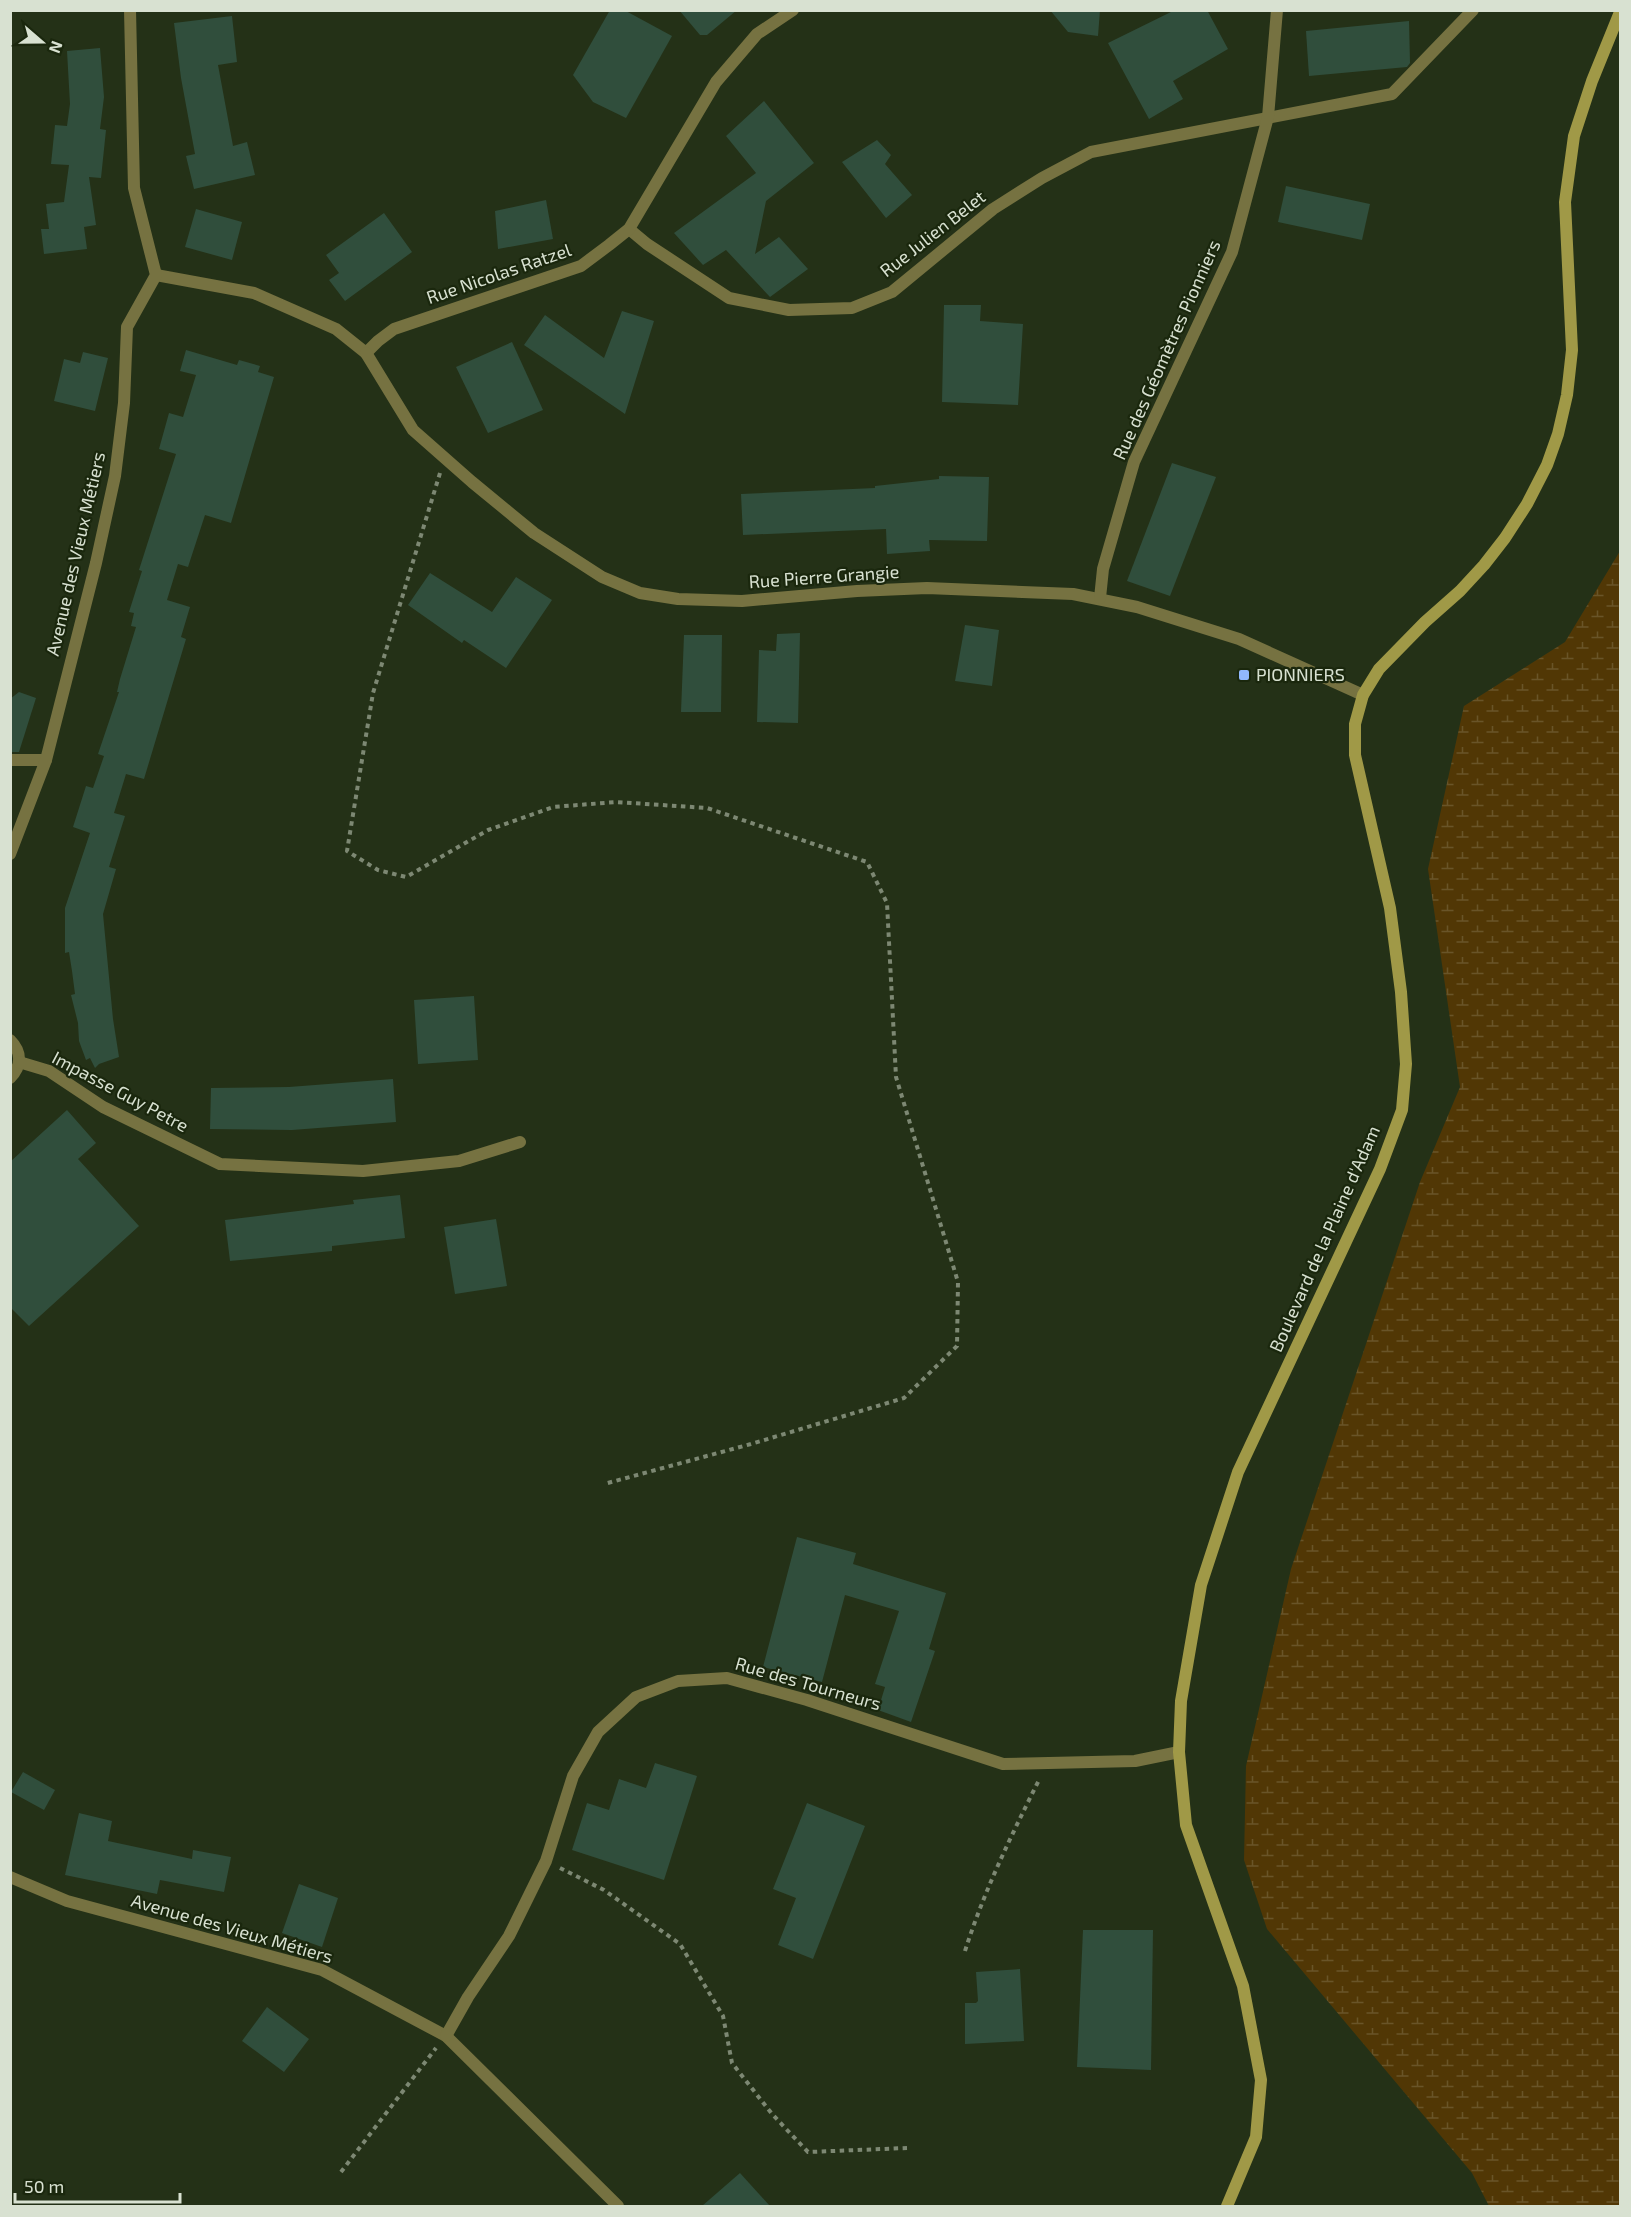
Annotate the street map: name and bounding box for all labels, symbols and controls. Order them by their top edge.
north arrow [12,12,72,72]
text: N [46,39,67,56]
street label: Rue Julien Belet [875,185,990,281]
street label: Rue des Géomètres Pionniers [1108,236,1225,463]
street label: Rue Nicolas Ratzel [423,238,575,308]
street label: Avenue des Vieux Métiers [41,450,109,658]
street label: Rue Pierre Grangie [748,560,900,592]
place label: PIONNIERS [1256,663,1345,685]
marker: PIONNIERS [1237,668,1251,682]
street label: Impasse Guy Petre [49,1046,192,1136]
street label: Boulevard de la Plaine d'Adam [1264,1122,1384,1355]
street label: Rue des Tourneurs [733,1652,884,1714]
street label: Avenue des Vieux Métiers [129,1889,336,1967]
scale bar [15,2166,180,2204]
text: 50 m [24,2175,64,2197]

